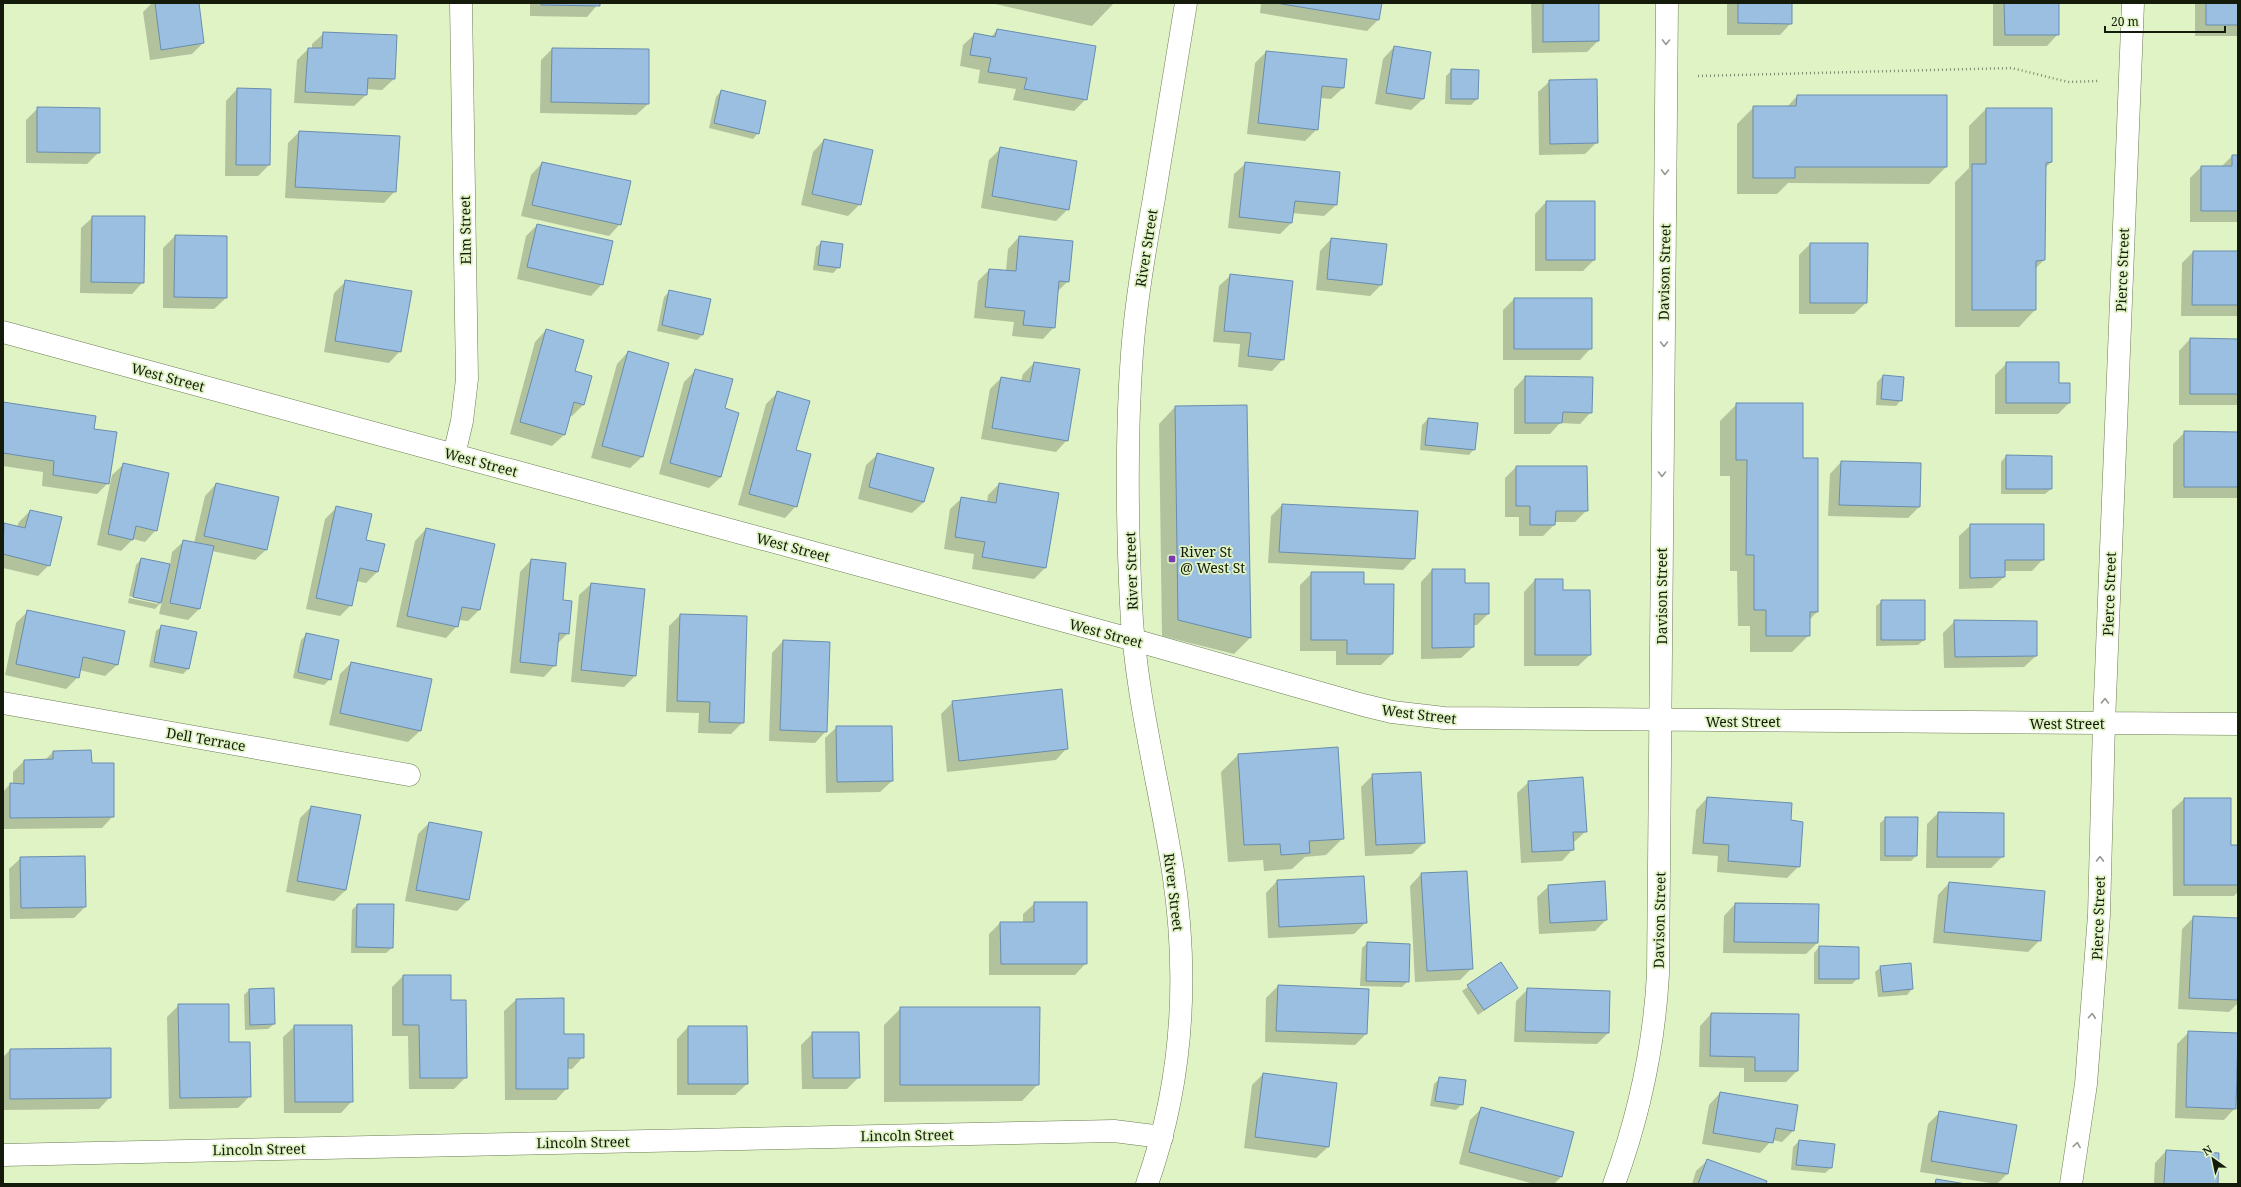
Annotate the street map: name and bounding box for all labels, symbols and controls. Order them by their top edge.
scale bar [2105,8,2225,34]
text: 20 m [2111,13,2139,30]
one-way arrow [1662,39,1670,45]
one-way arrow [1661,169,1669,175]
street label: Elm Street [455,195,475,265]
street label: River Street [1130,208,1162,288]
street label: Davison Street [1654,223,1674,321]
street label: Pierce Street [2111,228,2133,312]
one-way arrow [1660,341,1668,347]
street label: West Street [129,358,207,396]
street label: West Street [442,443,520,481]
one-way arrow [1658,471,1666,477]
street label: West Street [754,528,832,566]
street label: River Street [1120,531,1142,611]
place label: River St @ West St [1180,542,1245,577]
street label: Davison Street [1652,548,1671,644]
street label: Pierce Street [2098,552,2120,636]
marker: River St @ West St [1167,554,1177,564]
street label: West Street [1067,614,1145,652]
one-way arrow [2100,698,2109,704]
street label: West Street [1380,700,1458,728]
street label: West Street [1705,712,1781,731]
street label: West Street [2029,714,2105,733]
street label: Dell Terrace [165,723,247,755]
street label: River Street [1160,852,1188,932]
one-way arrow [2096,856,2104,862]
street label: Davison Street [1649,871,1669,969]
street label: Pierce Street [2087,876,2109,960]
one-way arrow [2088,1013,2097,1019]
street label: Lincoln Street [860,1125,954,1145]
street label: Lincoln Street [536,1132,630,1152]
street label: Lincoln Street [212,1139,306,1159]
north arrow [2193,1139,2233,1179]
text: N [2200,1141,2215,1159]
one-way arrow [2072,1142,2081,1149]

